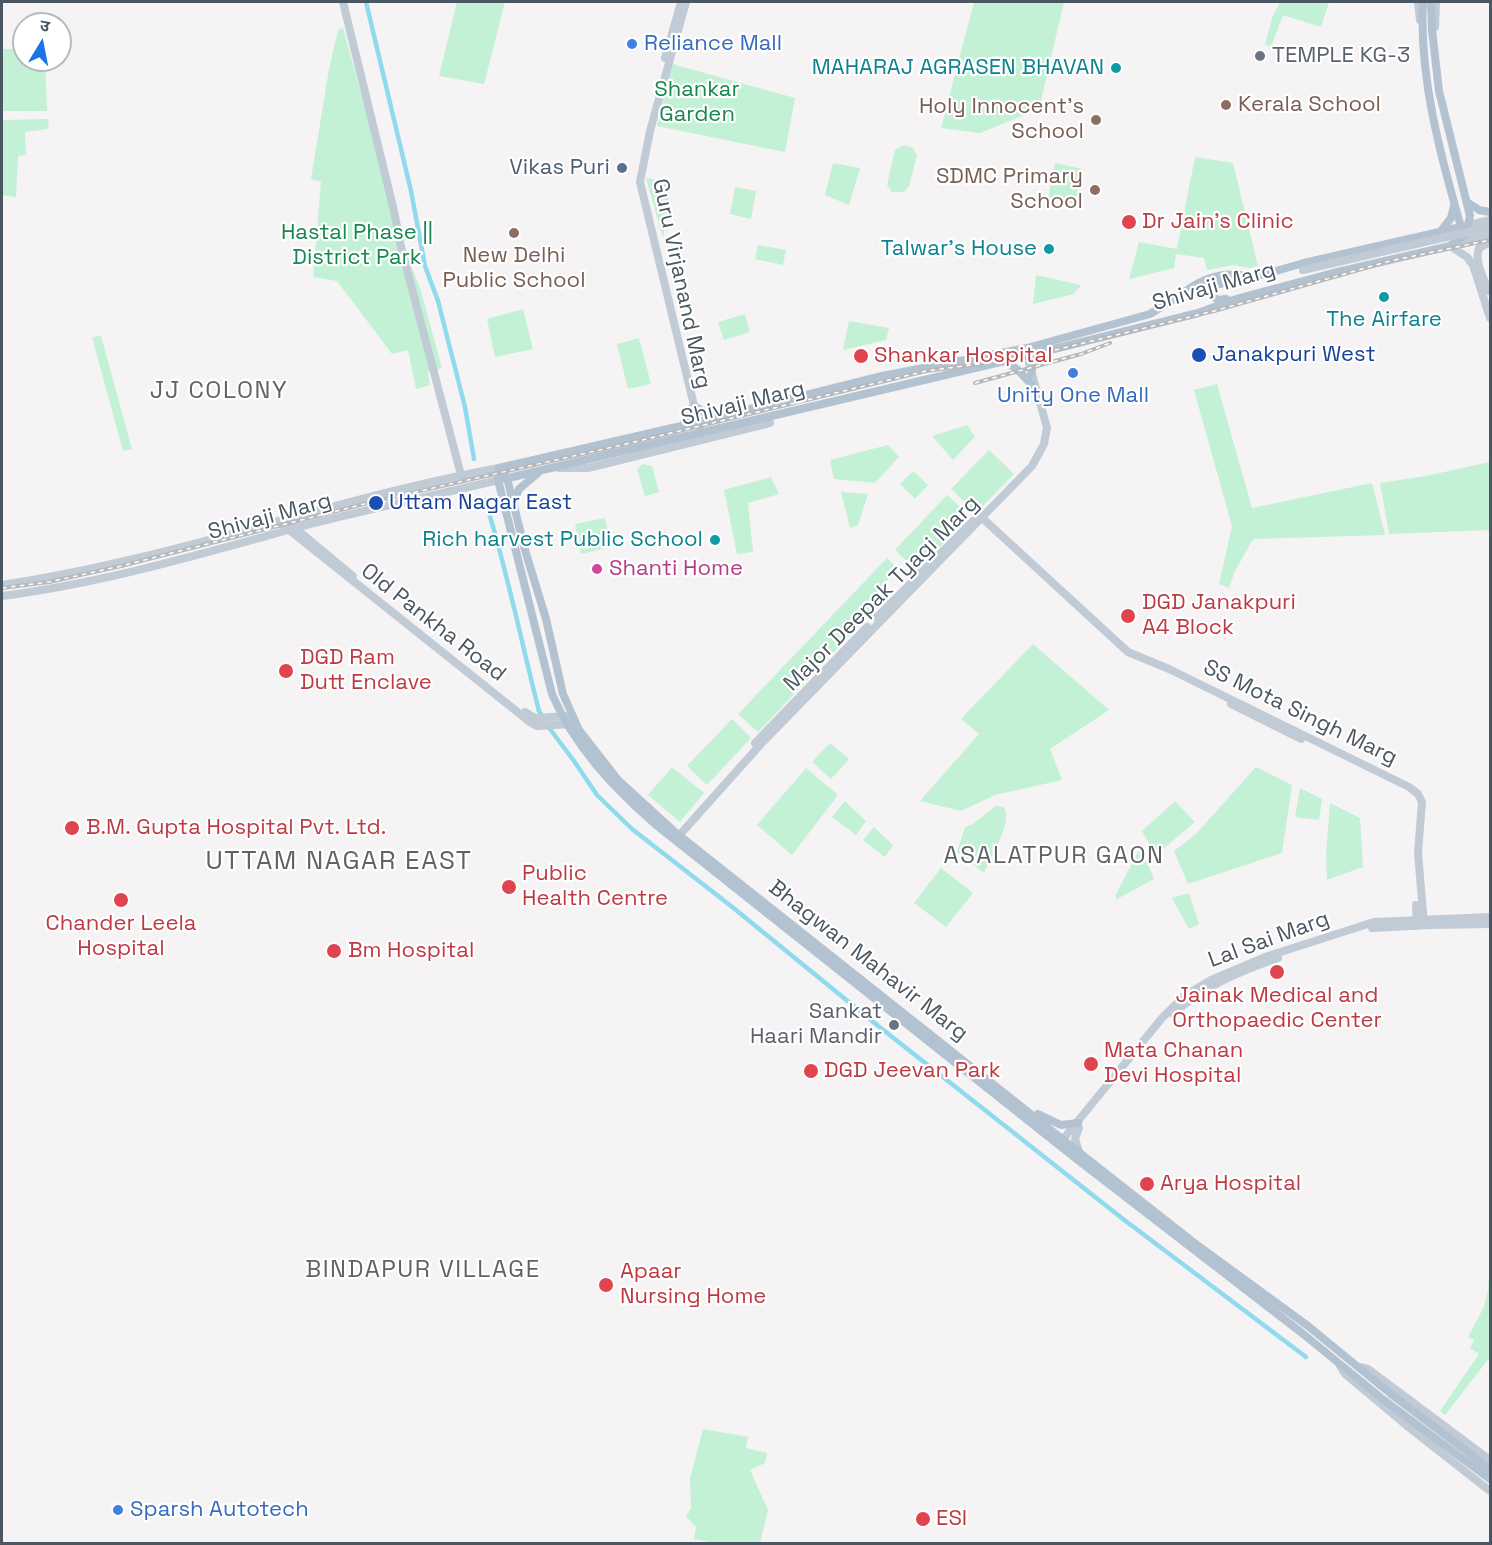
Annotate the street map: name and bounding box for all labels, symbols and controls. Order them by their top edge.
north arrow [12,12,72,72]
text: उ [38,15,51,37]
place label: Reliance Mall [644,31,782,57]
marker: Reliance Mall [625,37,639,51]
place label: TEMPLE KG-3 [1272,43,1410,69]
marker: TEMPLE KG-3 [1253,49,1267,63]
place label: MAHARAJ AGRASEN BHAVAN [812,55,1104,81]
marker: MAHARAJ AGRASEN BHAVAN [1109,61,1123,75]
park label: Shankar Garden [654,77,740,128]
place label: Kerala School [1238,92,1381,118]
place label: Holy Innocent's School [919,94,1084,146]
marker: Kerala School [1219,98,1233,112]
marker: Holy Innocent's School [1089,113,1103,127]
place label: Vikas Puri [509,155,610,181]
marker: Vikas Puri [615,161,629,175]
place label: SDMC Primary School [936,164,1083,216]
street label: Guru Virjanand Marg [646,177,716,391]
marker: SDMC Primary School [1088,183,1102,197]
place label: Dr Jain's Clinic [1142,209,1294,235]
marker: Dr Jain's Clinic [1120,213,1138,231]
park label: Hastal Phase || District Park [281,220,433,272]
marker: New Delhi Public School [507,226,521,240]
place label: Talwar's House [881,236,1037,262]
marker: Talwar's House [1042,242,1056,256]
place label: New Delhi Public School [442,243,586,294]
street label: Shivaji Marg [1149,257,1279,317]
marker: The Airfare [1377,290,1391,304]
place label: The Airfare [1326,307,1442,333]
place label: Janakpuri West [1212,342,1376,368]
place label: Shankar Hospital [874,343,1053,369]
marker: Janakpuri West [1190,346,1208,364]
marker: Shankar Hospital [852,347,870,365]
marker: Unity One Mall [1066,366,1080,380]
street label: Shivaji Marg [678,376,808,432]
district label: JJ COLONY [150,377,288,405]
place label: Unity One Mall [997,383,1149,409]
street label: Shivaji Marg [205,488,335,546]
place label: Uttam Nagar East [389,490,572,516]
street label: Major Deepak Tyagi Marg [779,491,985,697]
marker: Uttam Nagar East [367,494,385,512]
place label: Rich harvest Public School [422,527,703,553]
marker: Rich harvest Public School [708,533,722,547]
place label: Shanti Home [609,556,743,582]
street label: Old Pankha Road [355,558,511,688]
marker: Shanti Home [590,562,604,576]
place label: DGD Janakpuri A4 Block [1142,590,1296,642]
marker: DGD Janakpuri A4 Block [1119,607,1137,625]
place label: DGD Ram Dutt Enclave [300,645,432,696]
street label: SS Mota Singh Marg [1199,655,1401,771]
marker: DGD Ram Dutt Enclave [277,662,295,680]
place label: B.M. Gupta Hospital Pvt. Ltd. [86,815,386,841]
marker: B.M. Gupta Hospital Pvt. Ltd. [63,819,81,837]
district label: ASALATPUR GAON [944,842,1164,870]
district label: UTTAM NAGAR EAST [206,846,472,878]
place label: Public Health Centre [522,861,668,912]
street label: Bhagwan Mahavir Marg [763,875,973,1047]
marker: Public Health Centre [500,878,518,896]
marker: Chander Leela Hospital [112,891,130,909]
street label: Lal Sai Marg [1205,906,1333,974]
place label: Chander Leela Hospital [46,911,196,962]
place label: Bm Hospital [348,938,474,964]
marker: Bm Hospital [325,942,343,960]
marker: Jainak Medical and Orthopaedic Center [1268,963,1286,981]
place label: Jainak Medical and Orthopaedic Center [1172,983,1382,1034]
place label: Sankat Haari Mandir [750,999,882,1050]
marker: Sankat Haari Mandir [887,1018,901,1032]
place label: Mata Chanan Devi Hospital [1104,1038,1243,1090]
marker: Mata Chanan Devi Hospital [1082,1055,1100,1073]
place label: DGD Jeevan Park [824,1058,1000,1084]
marker: DGD Jeevan Park [802,1062,820,1080]
place label: Arya Hospital [1160,1171,1301,1197]
marker: Arya Hospital [1138,1175,1156,1193]
district label: BINDAPUR VILLAGE [305,1256,541,1284]
place label: Apaar Nursing Home [620,1259,766,1310]
marker: Apaar Nursing Home [597,1276,615,1294]
place label: Sparsh Autotech [130,1497,309,1523]
marker: Sparsh Autotech [111,1503,125,1517]
place label: ESI [936,1506,967,1532]
marker: ESI [914,1510,932,1528]

